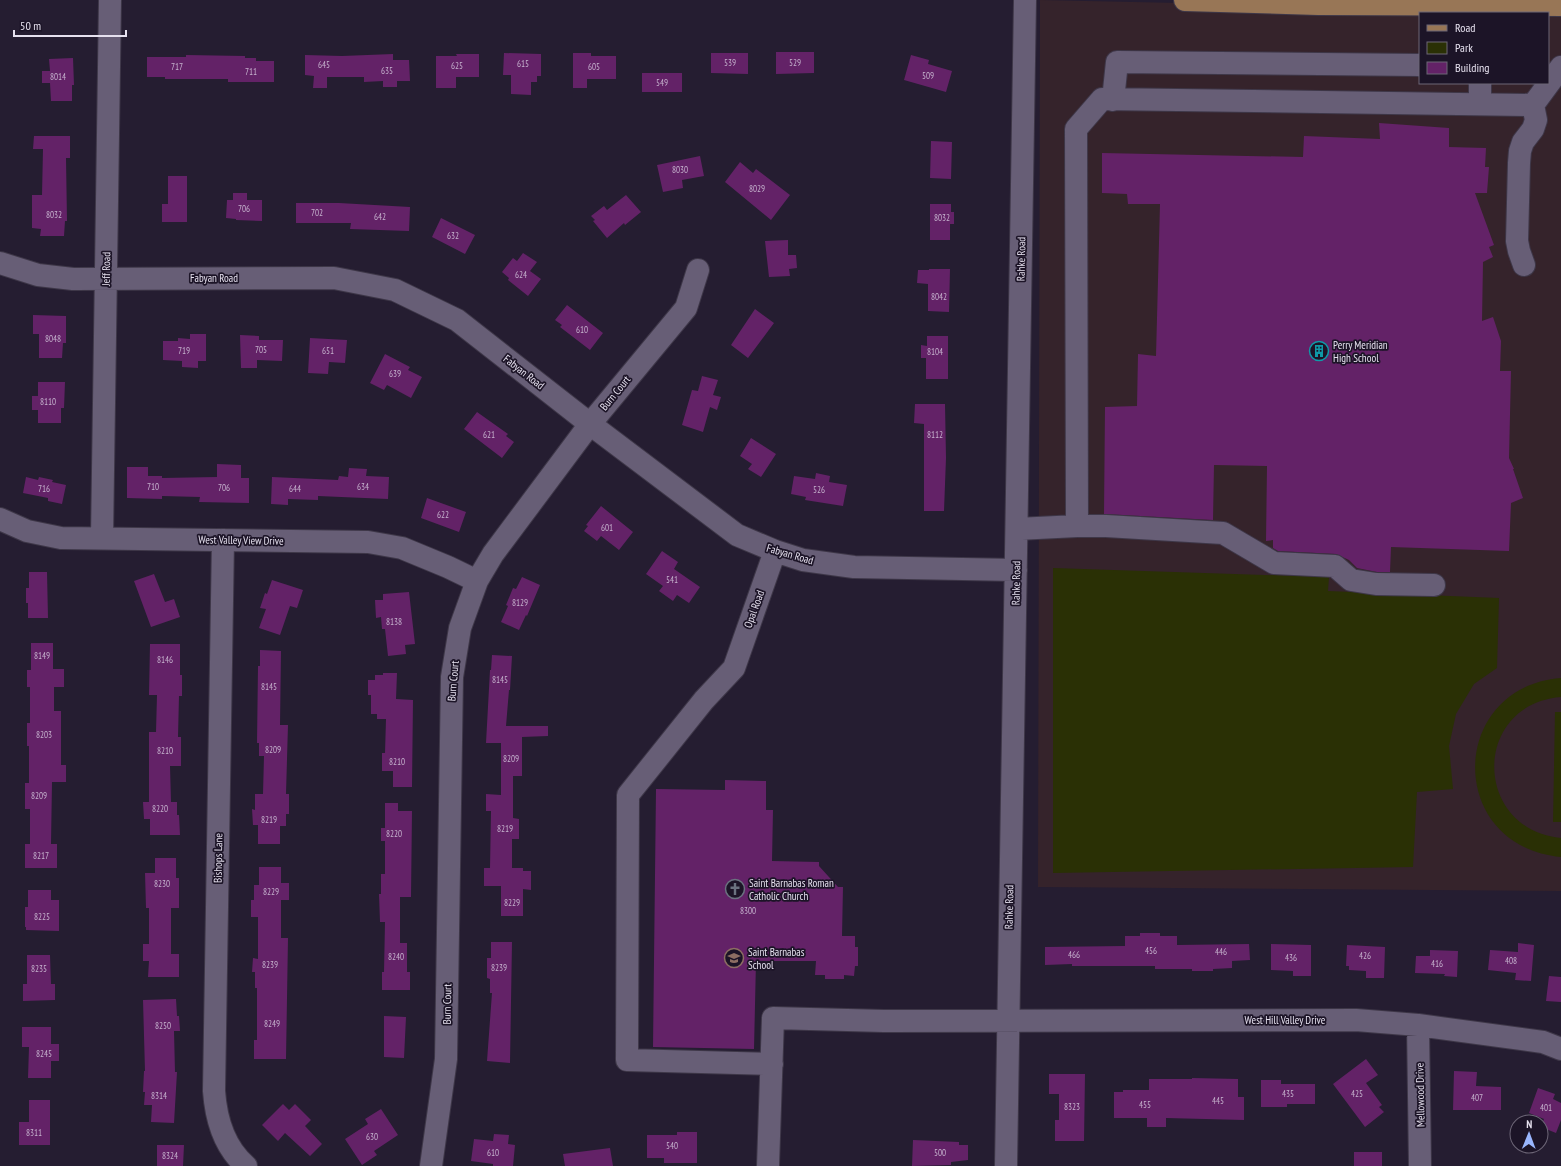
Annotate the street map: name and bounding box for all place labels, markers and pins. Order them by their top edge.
place label: Perry Meridian High School [1333,338,1388,365]
building icon: Perry Meridian High School [1308,340,1330,362]
place label: Saint Barnabas Roman Catholic Church [749,876,834,903]
church icon: Saint Barnabas Roman Catholic Church [724,878,746,900]
place label: Saint Barnabas School [748,945,805,972]
school or university icon: Saint Barnabas School [723,947,745,969]

